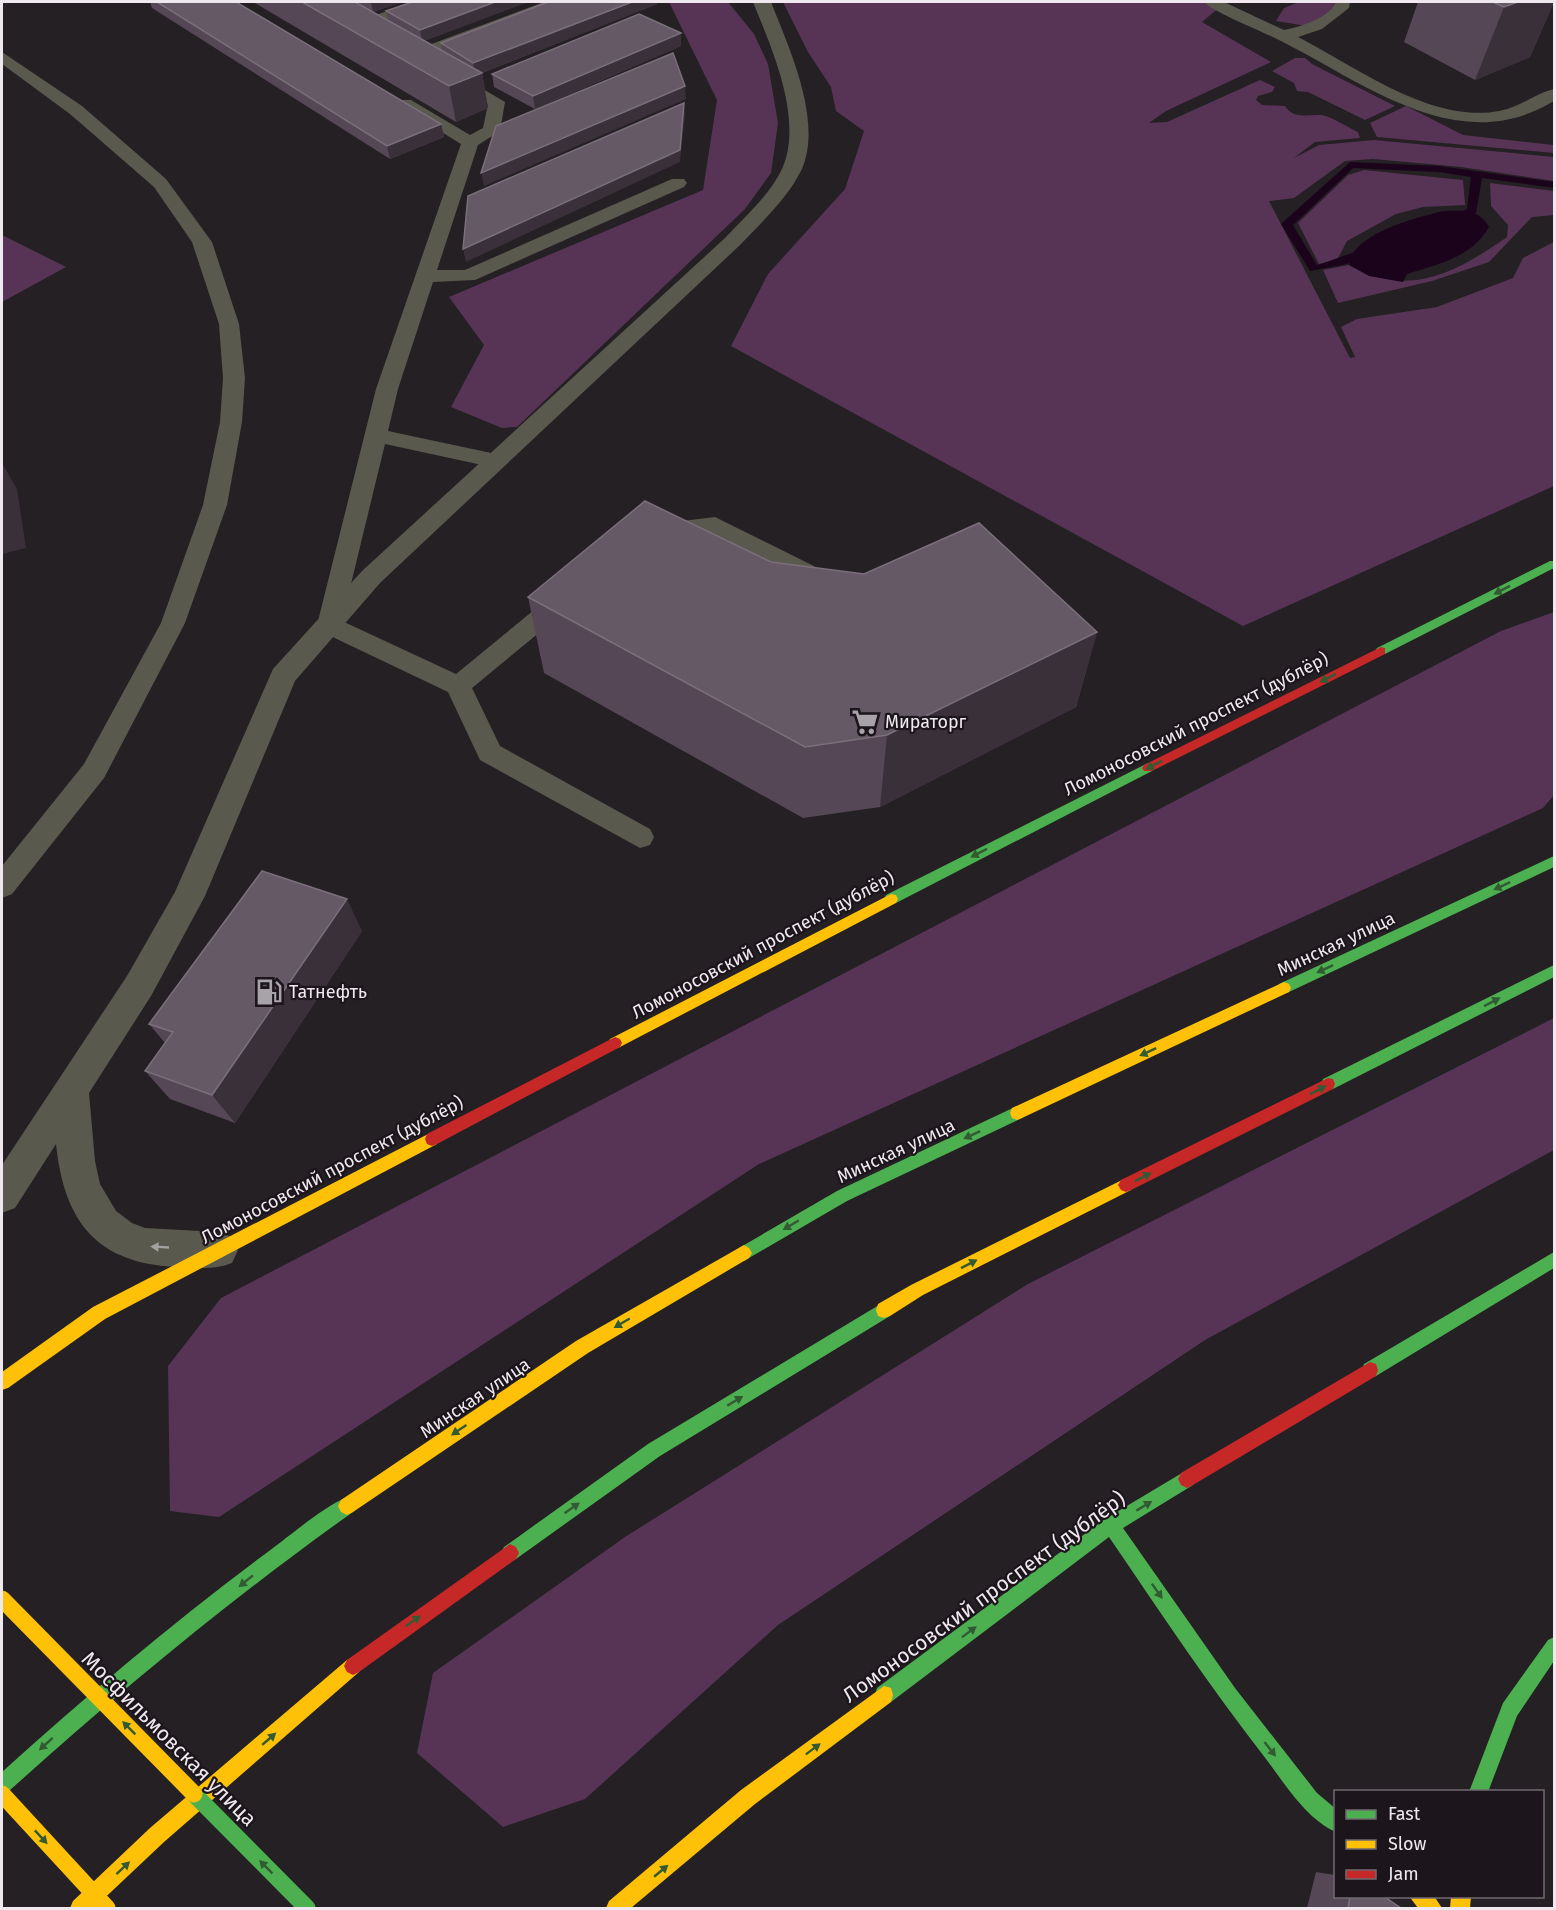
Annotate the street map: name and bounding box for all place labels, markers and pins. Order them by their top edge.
supermarket icon: Мираторг [850,707,880,737]
place label: Мираторг [885,711,967,733]
fuel station icon: Татнефть [254,977,284,1007]
place label: Татнефть [289,981,367,1003]

